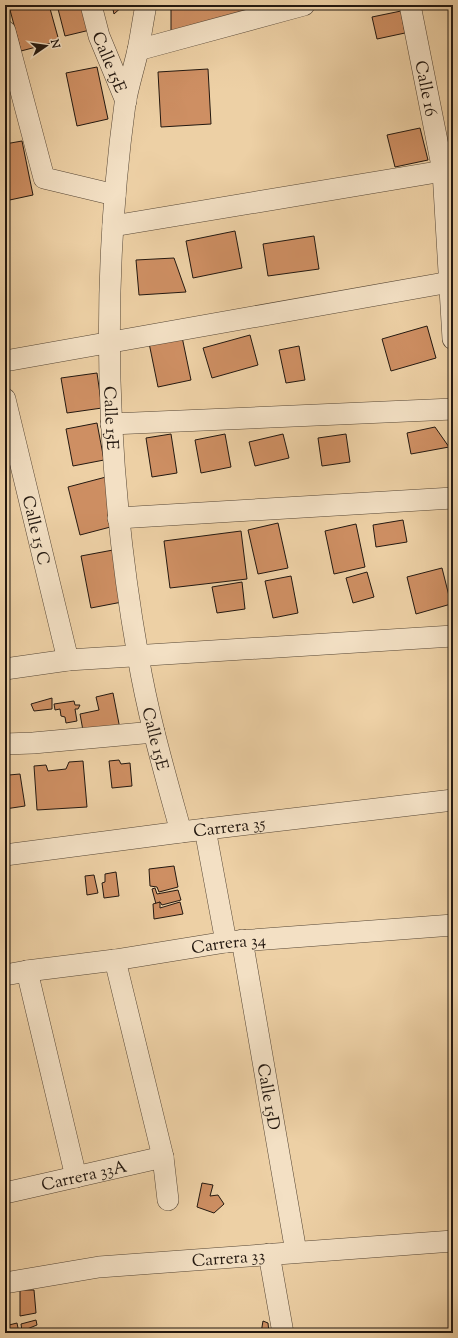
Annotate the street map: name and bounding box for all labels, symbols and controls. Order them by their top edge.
north arrow [26,26,66,66]
street label: Calle 15E [85,28,131,97]
text: N [46,37,64,50]
street label: Calle 16 [407,59,442,119]
street label: Calle 15E [96,386,123,451]
street label: Calle 15 C [15,493,55,568]
street label: Calle 15E [135,705,173,773]
street label: Carrera 35 [192,812,267,844]
street label: Carrera 34 [190,929,267,961]
street label: Calle 15D [250,1062,285,1132]
street label: Carrera 33A [39,1156,130,1198]
street label: Carrera 33 [191,1245,266,1274]

